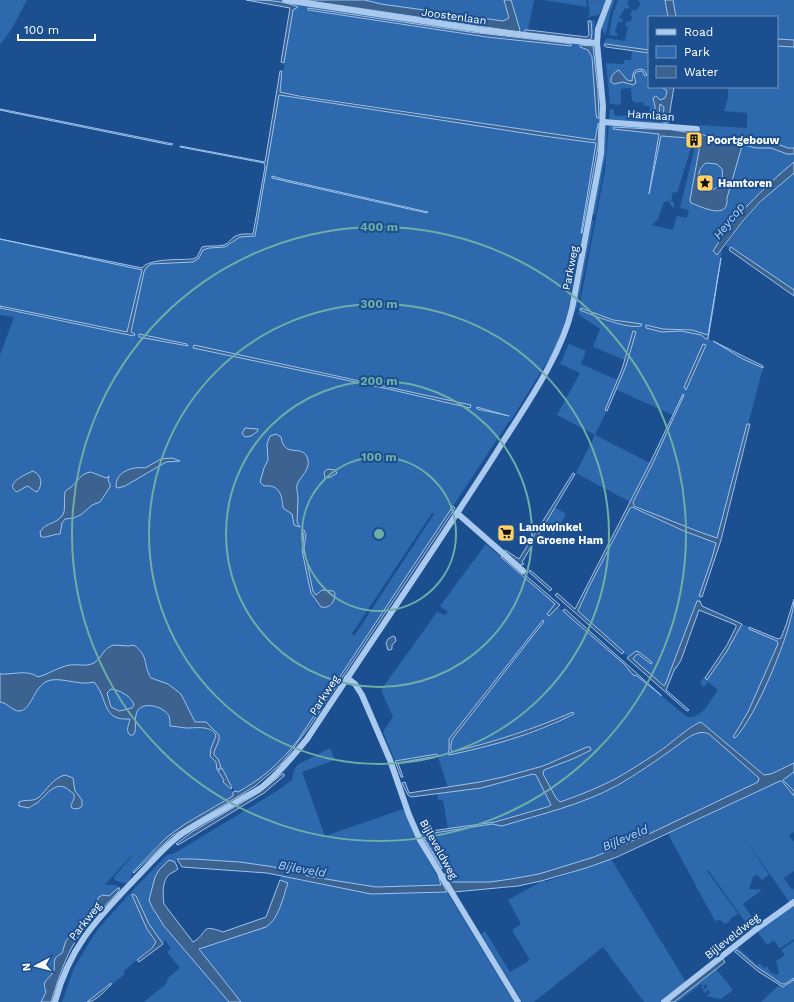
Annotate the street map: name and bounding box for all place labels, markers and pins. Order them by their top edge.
building icon: Poortgebouw [684,130,704,150]
place label: Poortgebouw [707,134,780,147]
place icon: Hamtoren [695,173,715,193]
place label: Hamtoren [718,177,772,190]
place label: Landwinkel De Groene Ham [519,521,603,547]
supermarket icon: Landwinkel De Groene Ham [496,523,516,543]
centre of rings [372,527,386,541]

